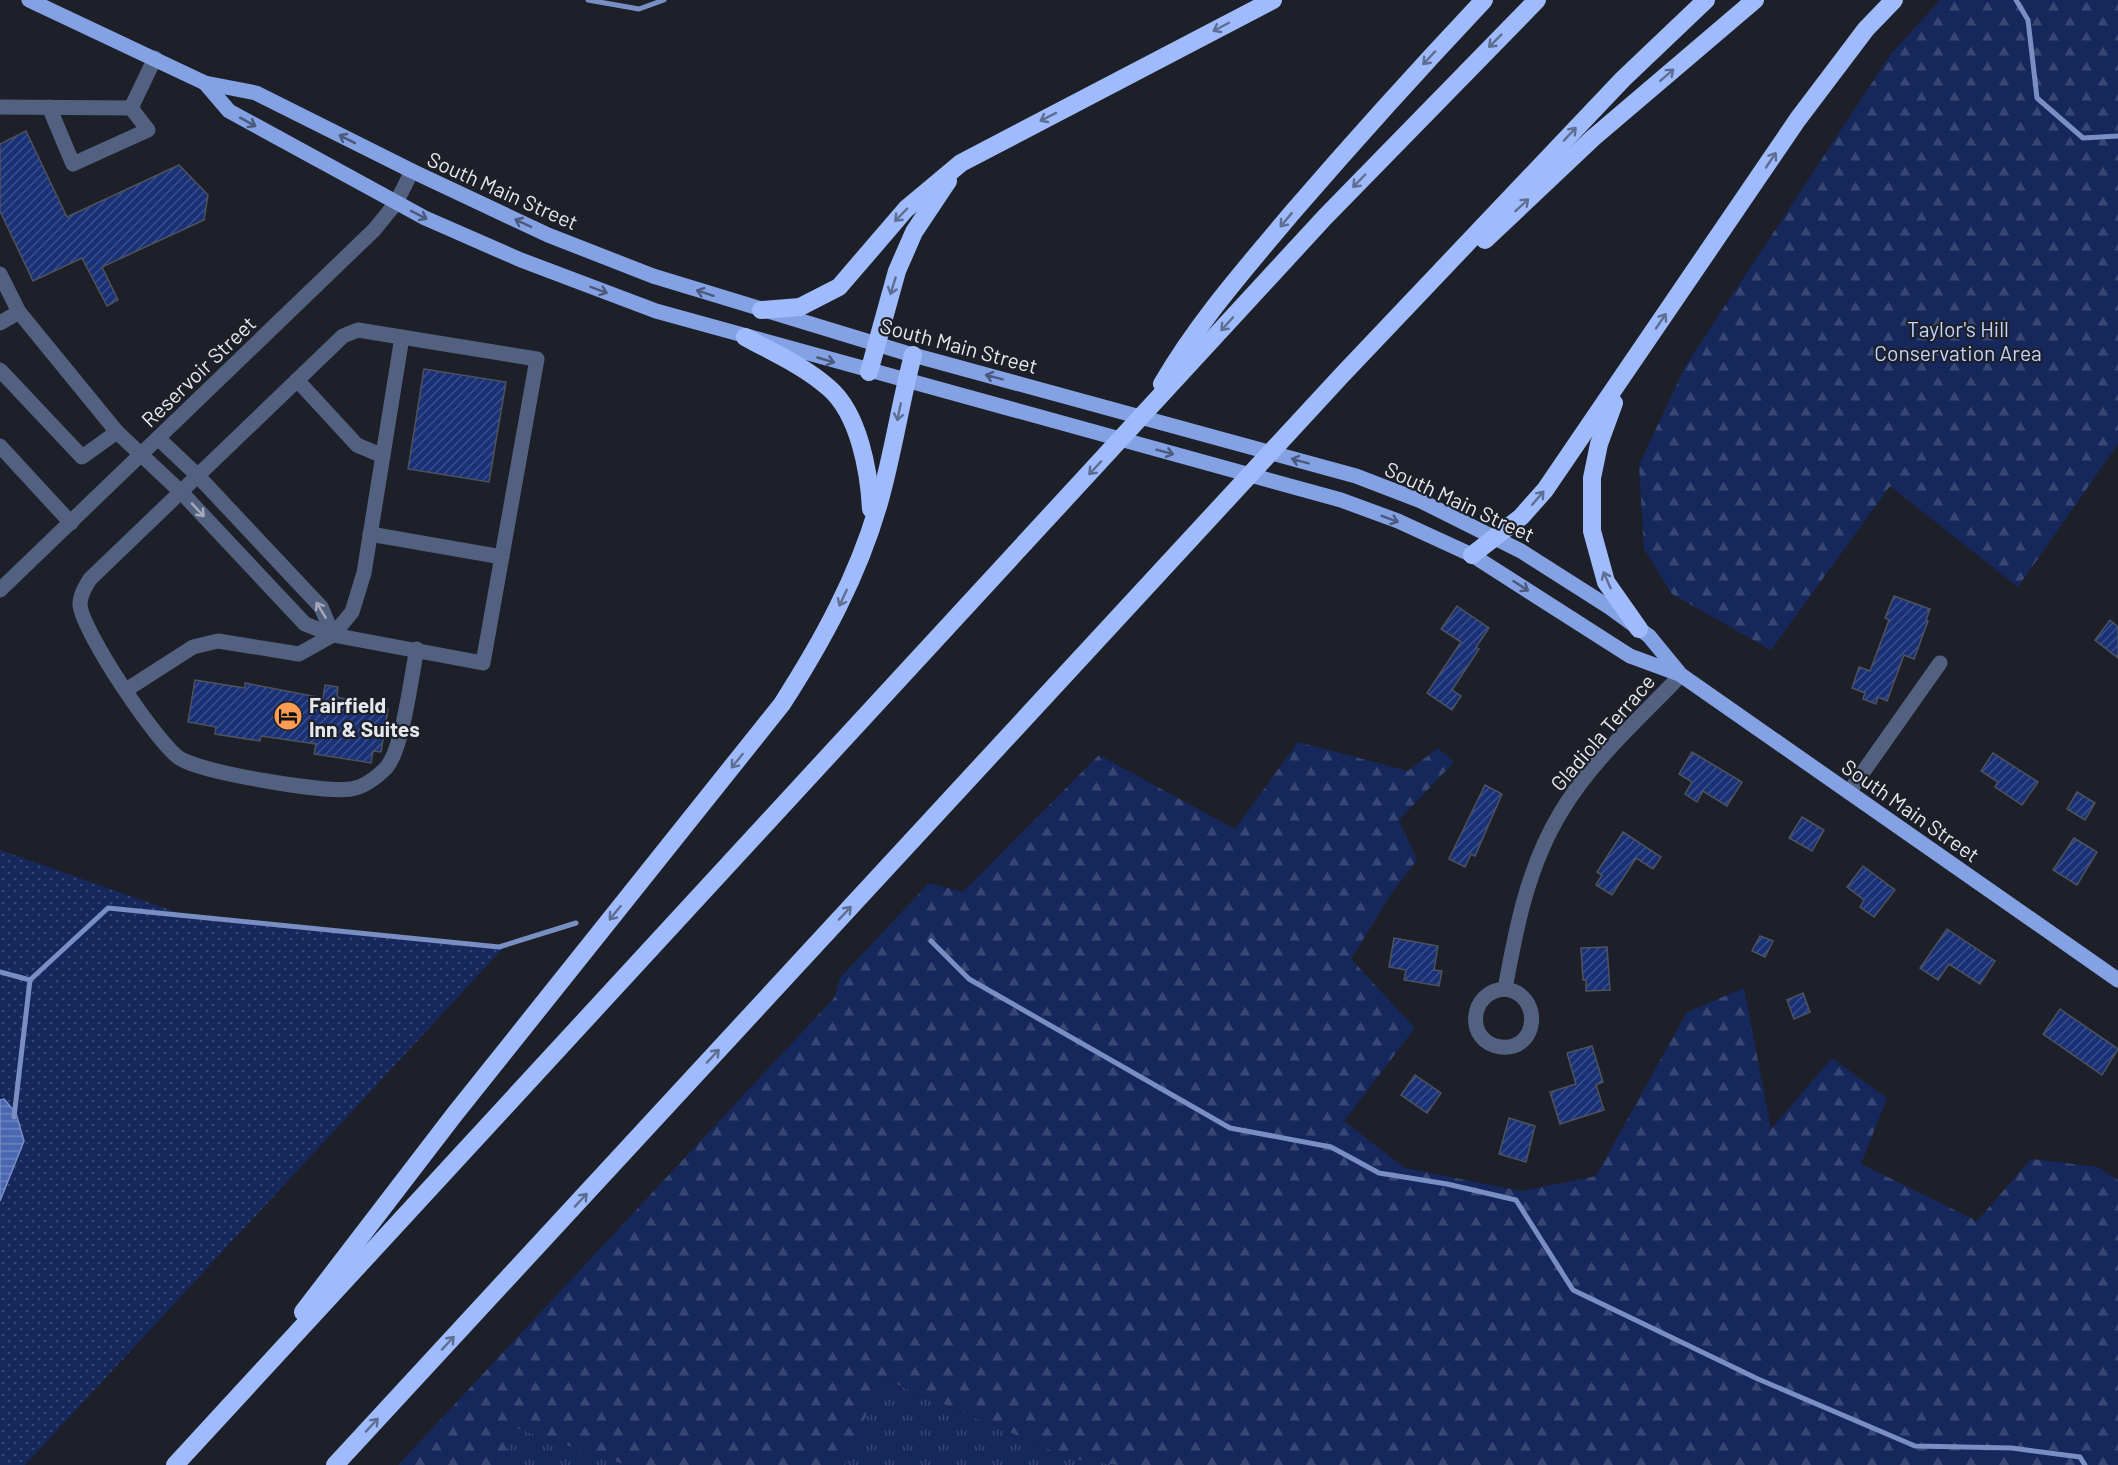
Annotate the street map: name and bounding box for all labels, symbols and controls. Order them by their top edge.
one-way arrow [1213,21,1230,33]
one-way arrow [1488,34,1503,49]
one-way arrow [1422,50,1436,65]
one-way arrow [1659,68,1674,82]
one-way arrow [1039,112,1057,124]
one-way arrow [239,116,256,128]
one-way arrow [1563,127,1577,142]
one-way arrow [338,132,356,144]
street label: South Main Street [424,146,582,234]
one-way arrow [1765,152,1777,169]
one-way arrow [1352,173,1367,188]
one-way arrow [1515,198,1530,212]
one-way arrow [894,207,909,222]
one-way arrow [410,210,428,221]
one-way arrow [1280,212,1293,228]
one-way arrow [514,217,532,229]
one-way arrow [887,276,898,295]
one-way arrow [590,285,608,296]
one-way arrow [696,287,715,298]
street label: Reservoir Street [136,310,260,432]
street label: South Main Street [877,312,1041,378]
one-way arrow [1655,313,1667,330]
one-way arrow [1220,316,1234,331]
park label: Taylor's Hill Conservation Area [1874,316,2042,365]
one-way arrow [816,355,835,366]
one-way arrow [985,371,1004,382]
one-way arrow [893,402,904,421]
one-way arrow [1155,447,1174,458]
one-way arrow [1291,455,1310,466]
street label: South Main Street [1381,455,1539,547]
one-way arrow [1088,460,1102,475]
one-way arrow [1531,491,1545,506]
one-way arrow [191,502,205,517]
one-way arrow [1380,514,1399,525]
one-way arrow [1601,571,1612,589]
one-way arrow [1513,580,1530,593]
one-way arrow [837,589,849,607]
one-way arrow [314,601,327,618]
street label: Gladiola Terrace [1545,669,1659,795]
place label: Fairfield Inn & Suites [309,692,420,741]
hotel icon: Fairfield Inn & Suites [272,700,304,732]
one-way arrow [730,753,743,769]
street label: South Main Street [1837,753,1985,867]
one-way arrow [608,905,621,921]
one-way arrow [838,906,852,921]
one-way arrow [706,1049,720,1064]
one-way arrow [573,1192,588,1207]
one-way arrow [441,1335,455,1350]
one-way arrow [364,1418,379,1433]

